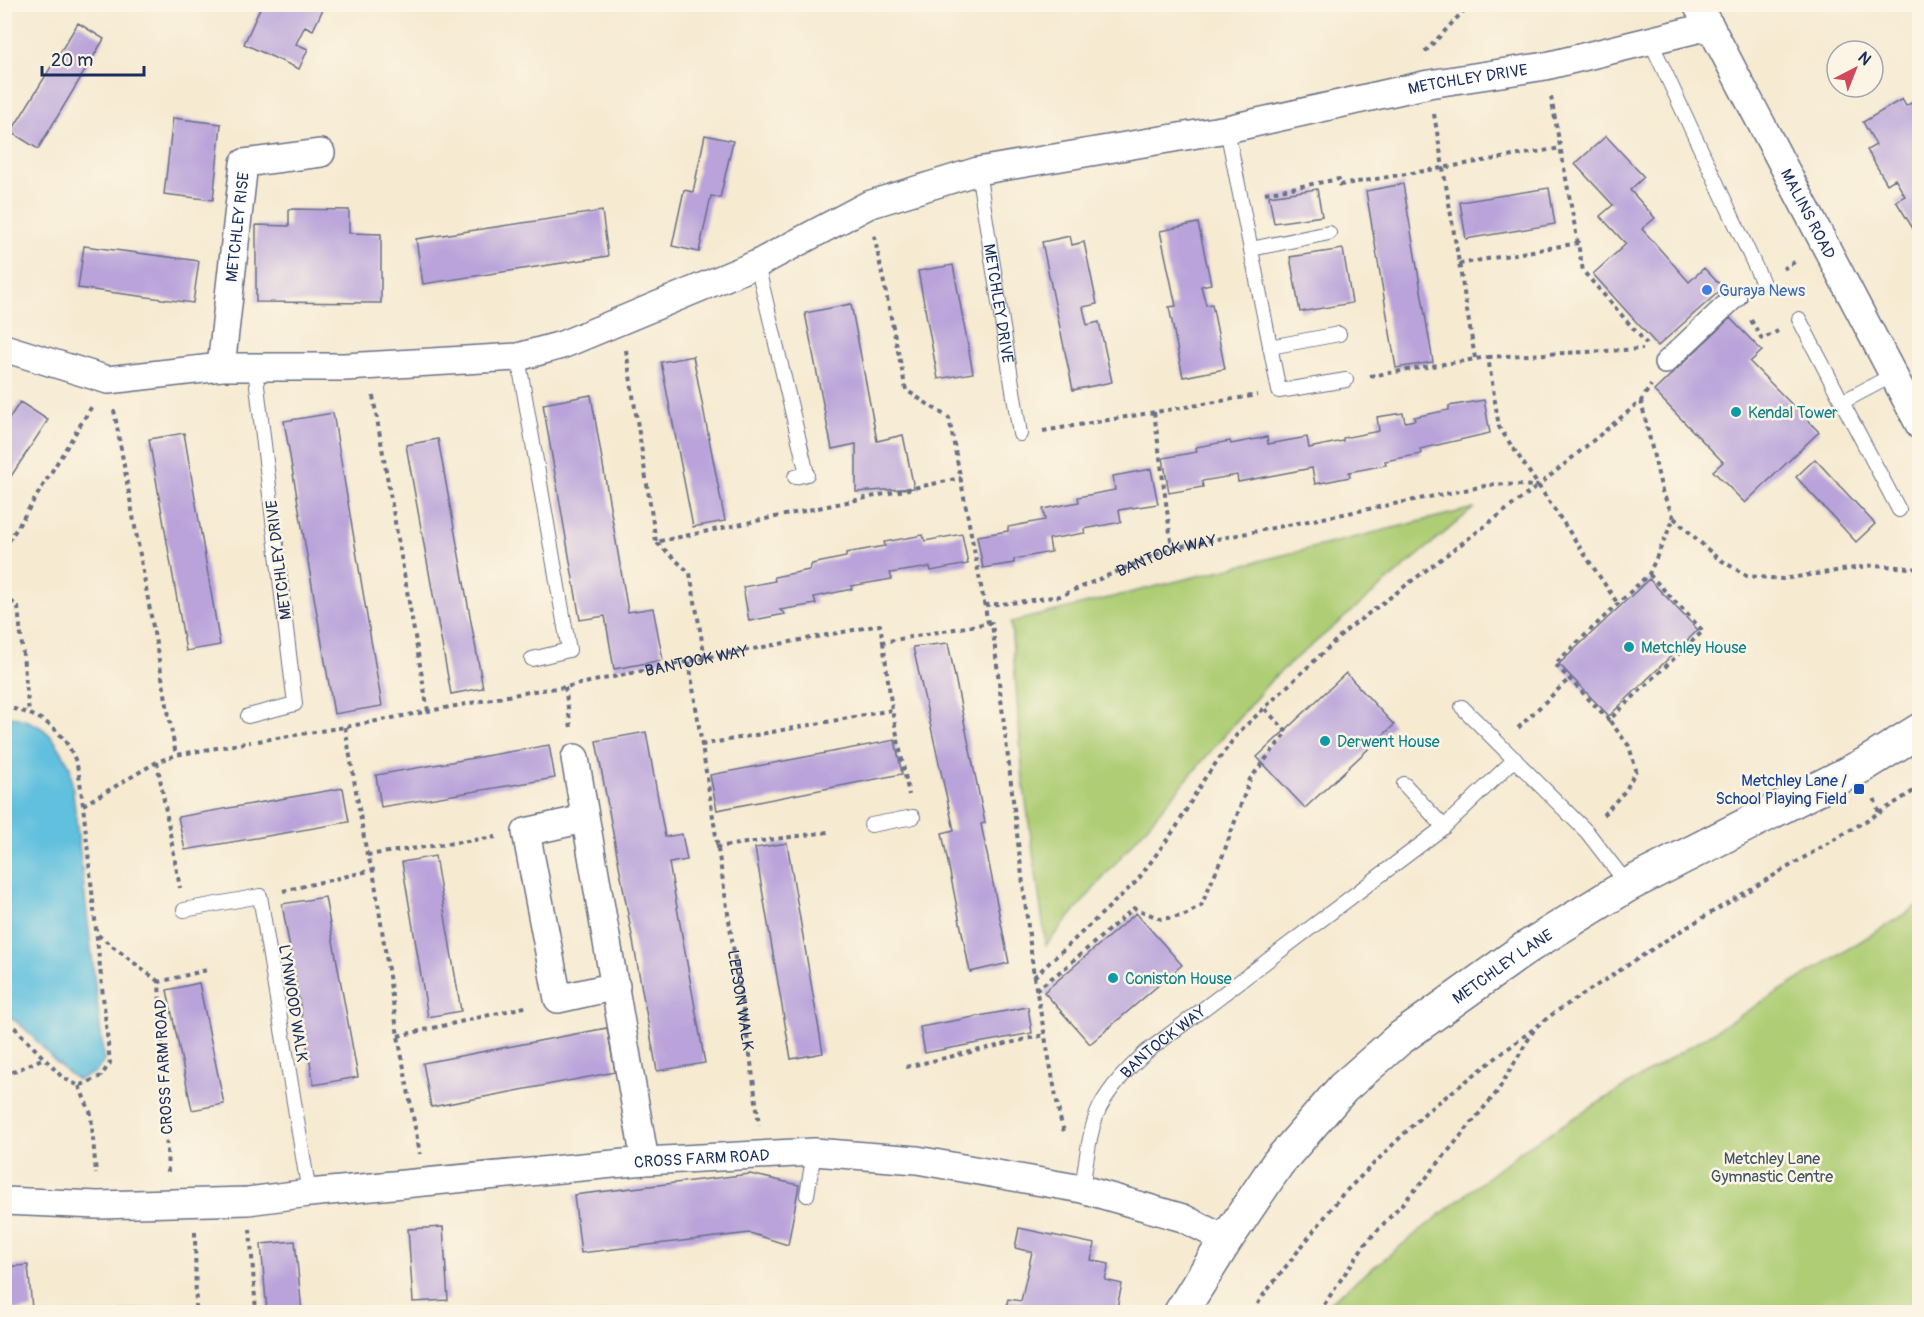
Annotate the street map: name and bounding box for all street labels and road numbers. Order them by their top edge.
street label: METCHLEY DRIVE [1406,60,1529,99]
street label: MALINS ROAD [1776,166,1839,263]
street label: METCHLEY RISE [222,171,254,283]
street label: METCHLEY DRIVE [979,242,1018,365]
street label: METCHLEY DRIVE [262,499,296,621]
street label: BANTOCK WAY [1113,530,1218,582]
street label: BANTOCK WAY [643,641,750,681]
street label: METCHLEY LANE [1449,925,1556,1008]
street label: LYNWOOD WALK [274,943,312,1064]
street label: LEESON WALK [723,949,758,1052]
street label: CROSS FARM ROAD [150,999,178,1135]
street label: BANTOCK WAY [1116,1001,1210,1083]
street label: CROSS FARM ROAD [633,1145,770,1173]

